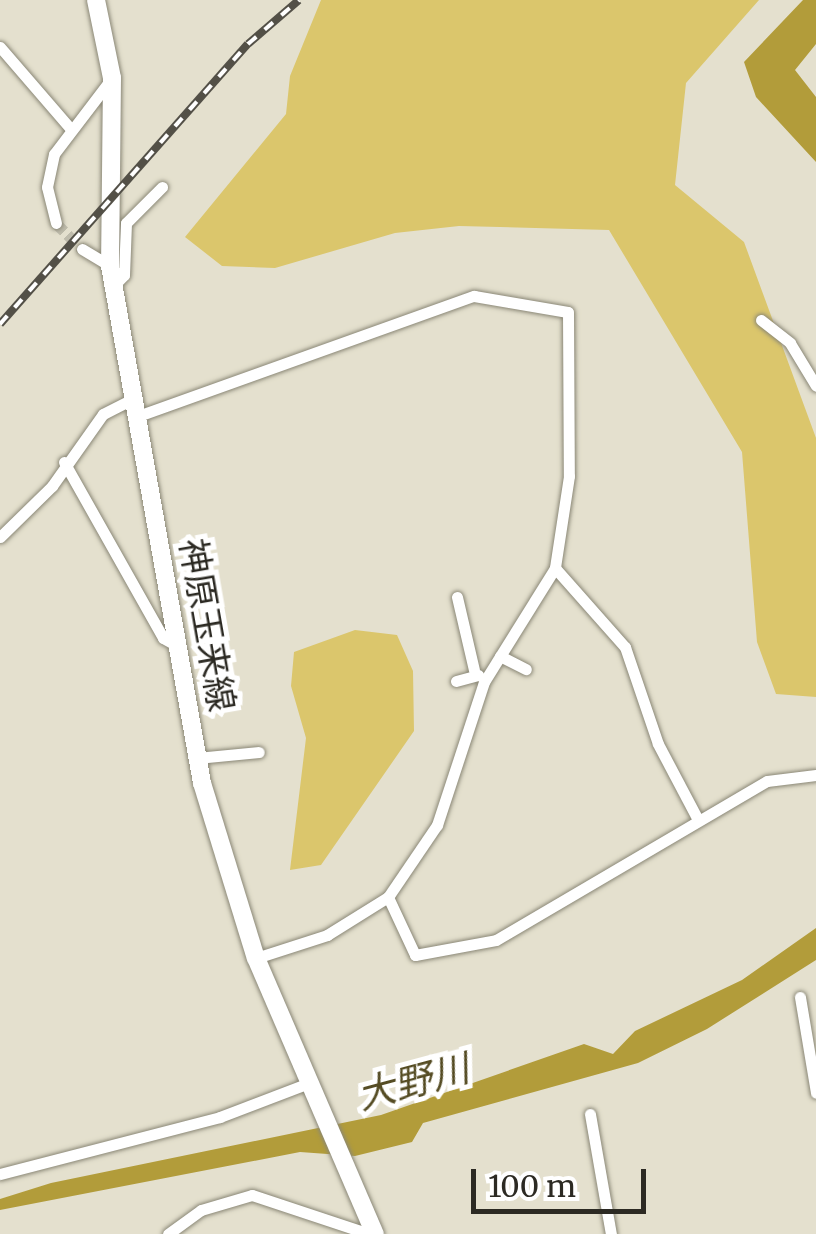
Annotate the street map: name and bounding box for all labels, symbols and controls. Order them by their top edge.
street label: 神原玉来線 [171,535,243,715]
water label: 大野川 [352,1045,474,1119]
scale bar [476,1149,651,1211]
text: 100 m [488,1167,576,1205]

